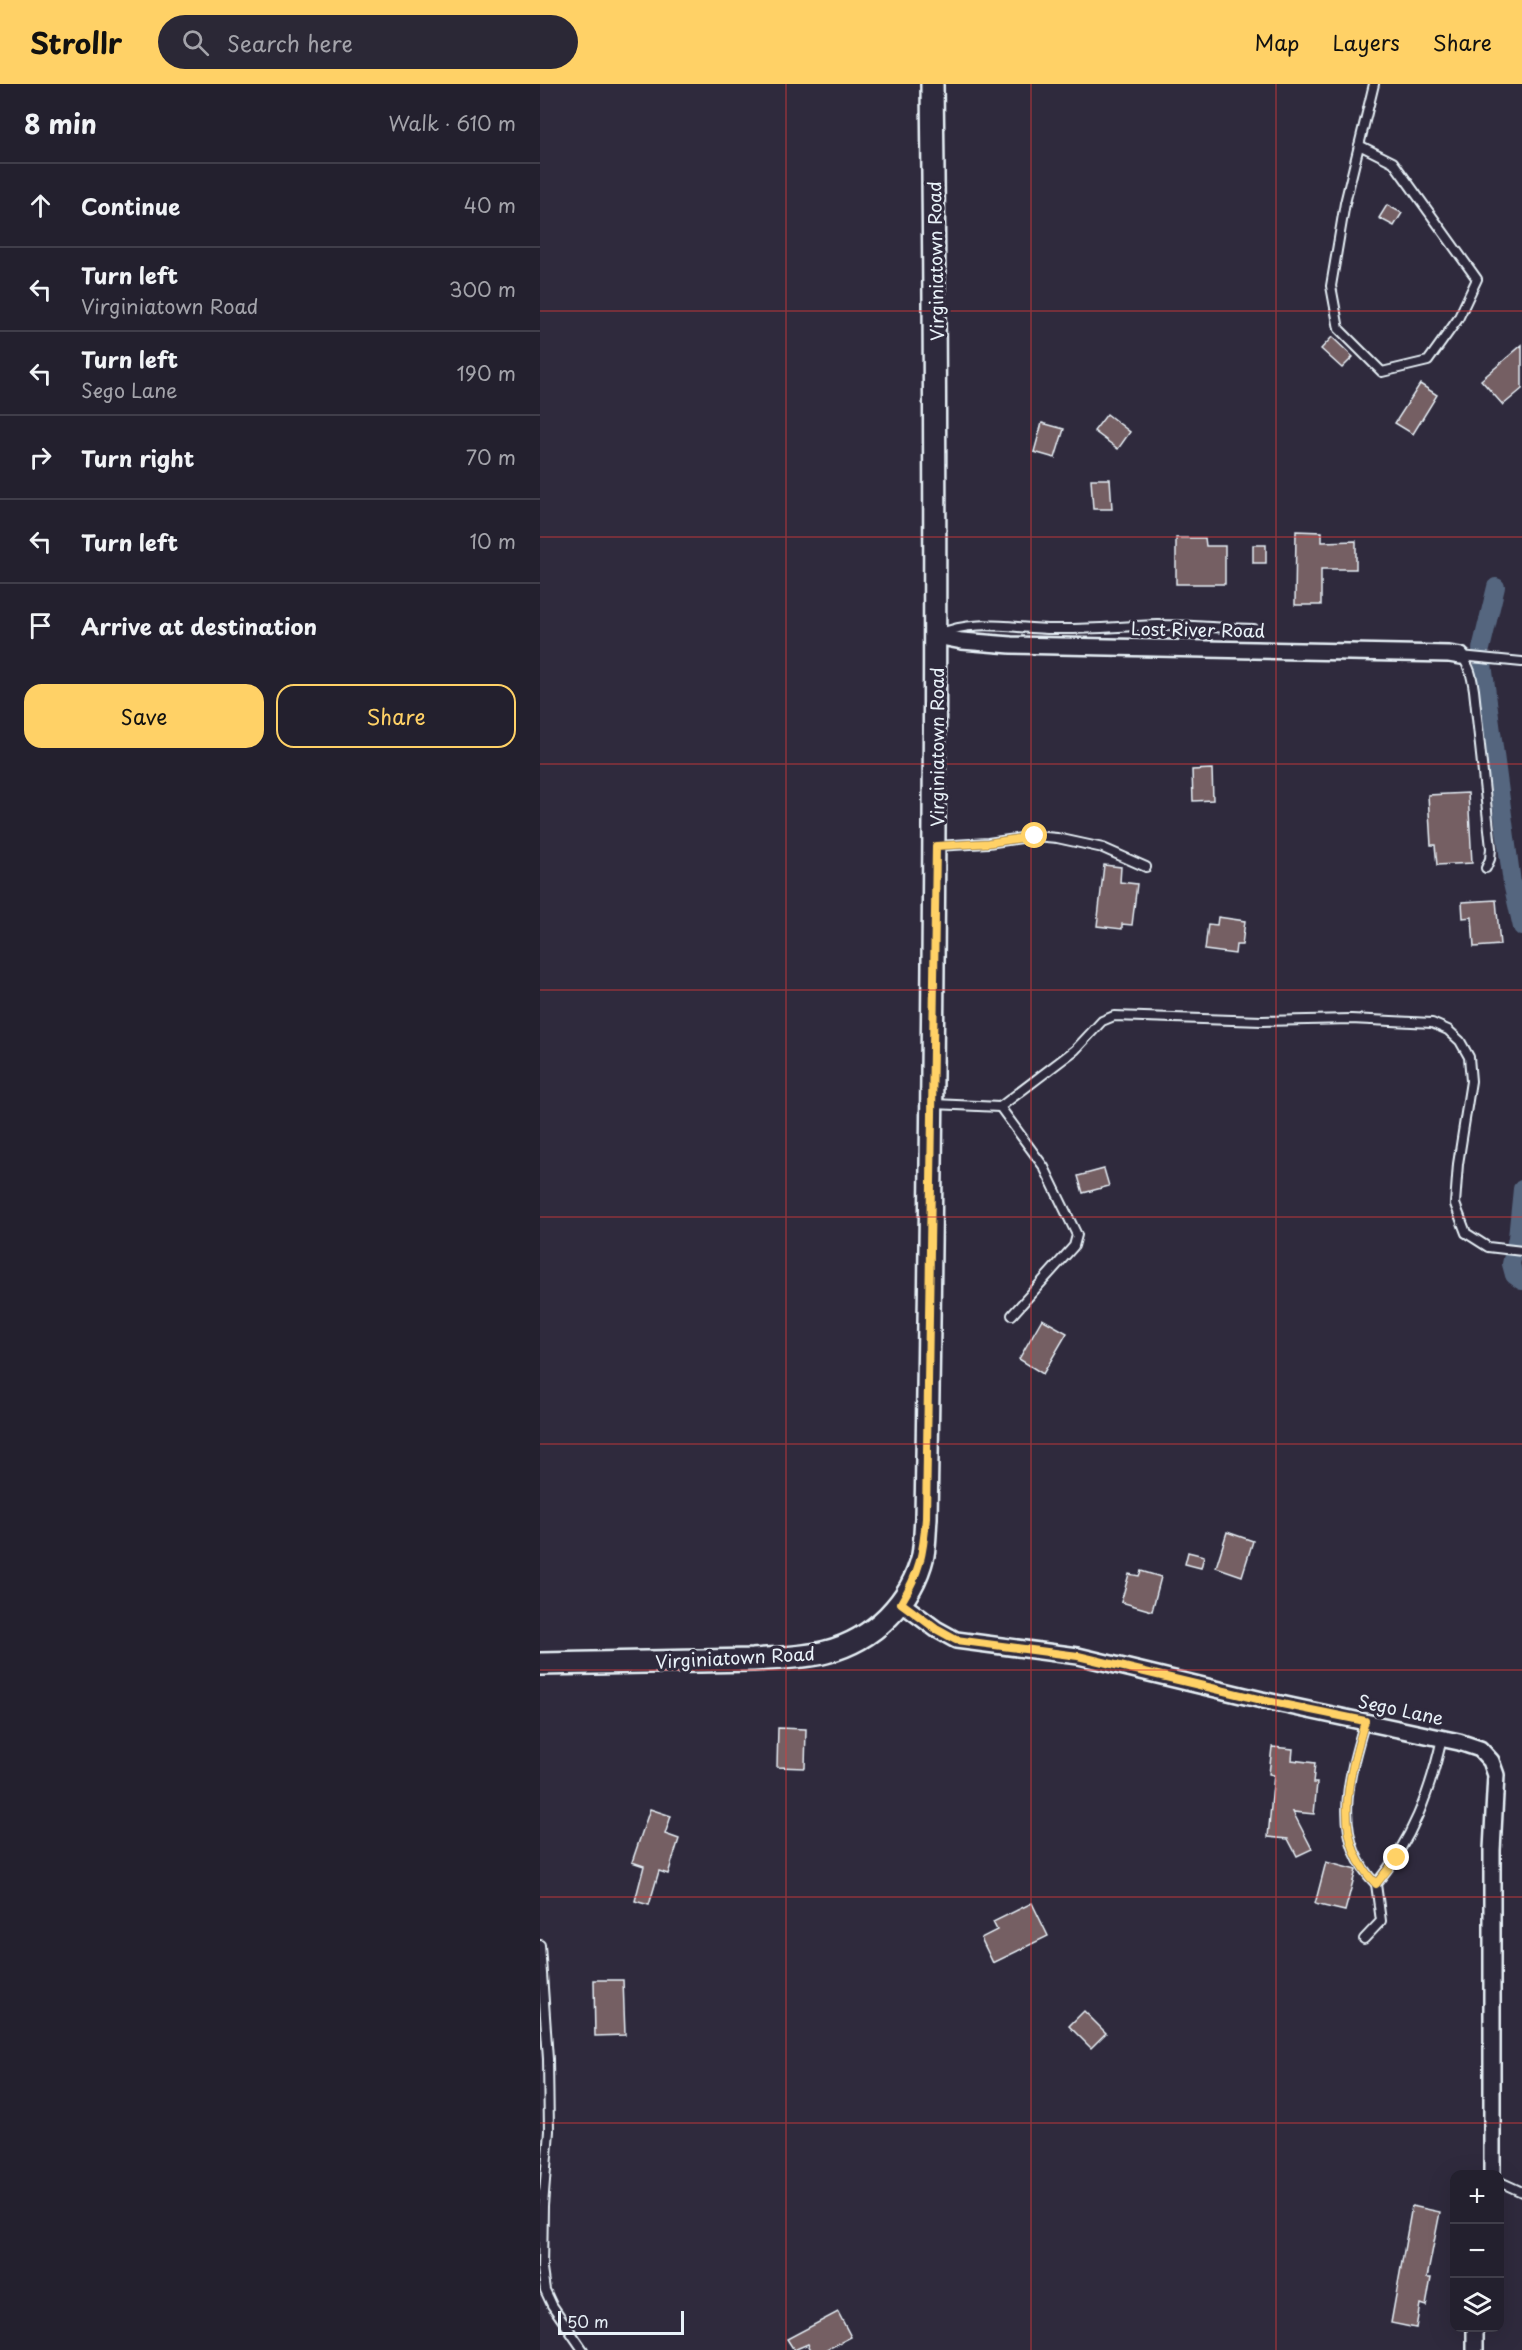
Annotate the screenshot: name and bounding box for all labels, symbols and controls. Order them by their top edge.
search box [158,15,578,69]
text: Strollr [30,21,122,64]
icon: search [179,26,212,59]
text: Search here [227,26,353,59]
text: Map [1255,26,1299,58]
text: Layers [1332,26,1400,58]
text: Share [1433,26,1492,58]
text: 8 min [24,104,97,143]
text: Walk · 610 m [389,108,516,138]
street label: Virginiatown Road [920,181,950,341]
icon: ahead [24,189,57,222]
text: Continue [81,189,180,222]
text: 40 m [464,190,516,220]
text: Turn left [81,258,178,291]
icon: left [24,273,57,306]
text: 300 m [449,274,516,304]
text: Virginiatown Road [81,291,258,321]
text: Turn left [81,342,178,375]
icon: left [24,357,57,390]
text: 190 m [457,358,516,388]
text: Sego Lane [81,375,177,405]
icon: right [24,441,57,474]
text: Turn right [81,441,194,474]
text: 70 m [466,442,516,472]
icon: left [24,525,57,558]
text: Turn left [81,525,178,558]
text: 10 m [469,526,516,556]
icon: arrive [24,609,57,642]
text: Arrive at destination [81,609,317,642]
street label: Lost River Road [1131,614,1265,644]
street label: Virginiatown Road [923,667,950,827]
button: Save [24,684,264,748]
button: Share [276,684,516,748]
route start [1021,822,1047,848]
street label: Virginiatown Road [655,1639,815,1675]
street label: Sego Lane [1356,1687,1446,1731]
route end [1383,1844,1409,1870]
map controls [1450,2170,1504,2332]
button: + [1450,2170,1504,2224]
button: − [1450,2224,1504,2278]
button: layers [1450,2278,1504,2332]
scale bar [558,2308,684,2336]
text: 50 m [567,2309,608,2333]

